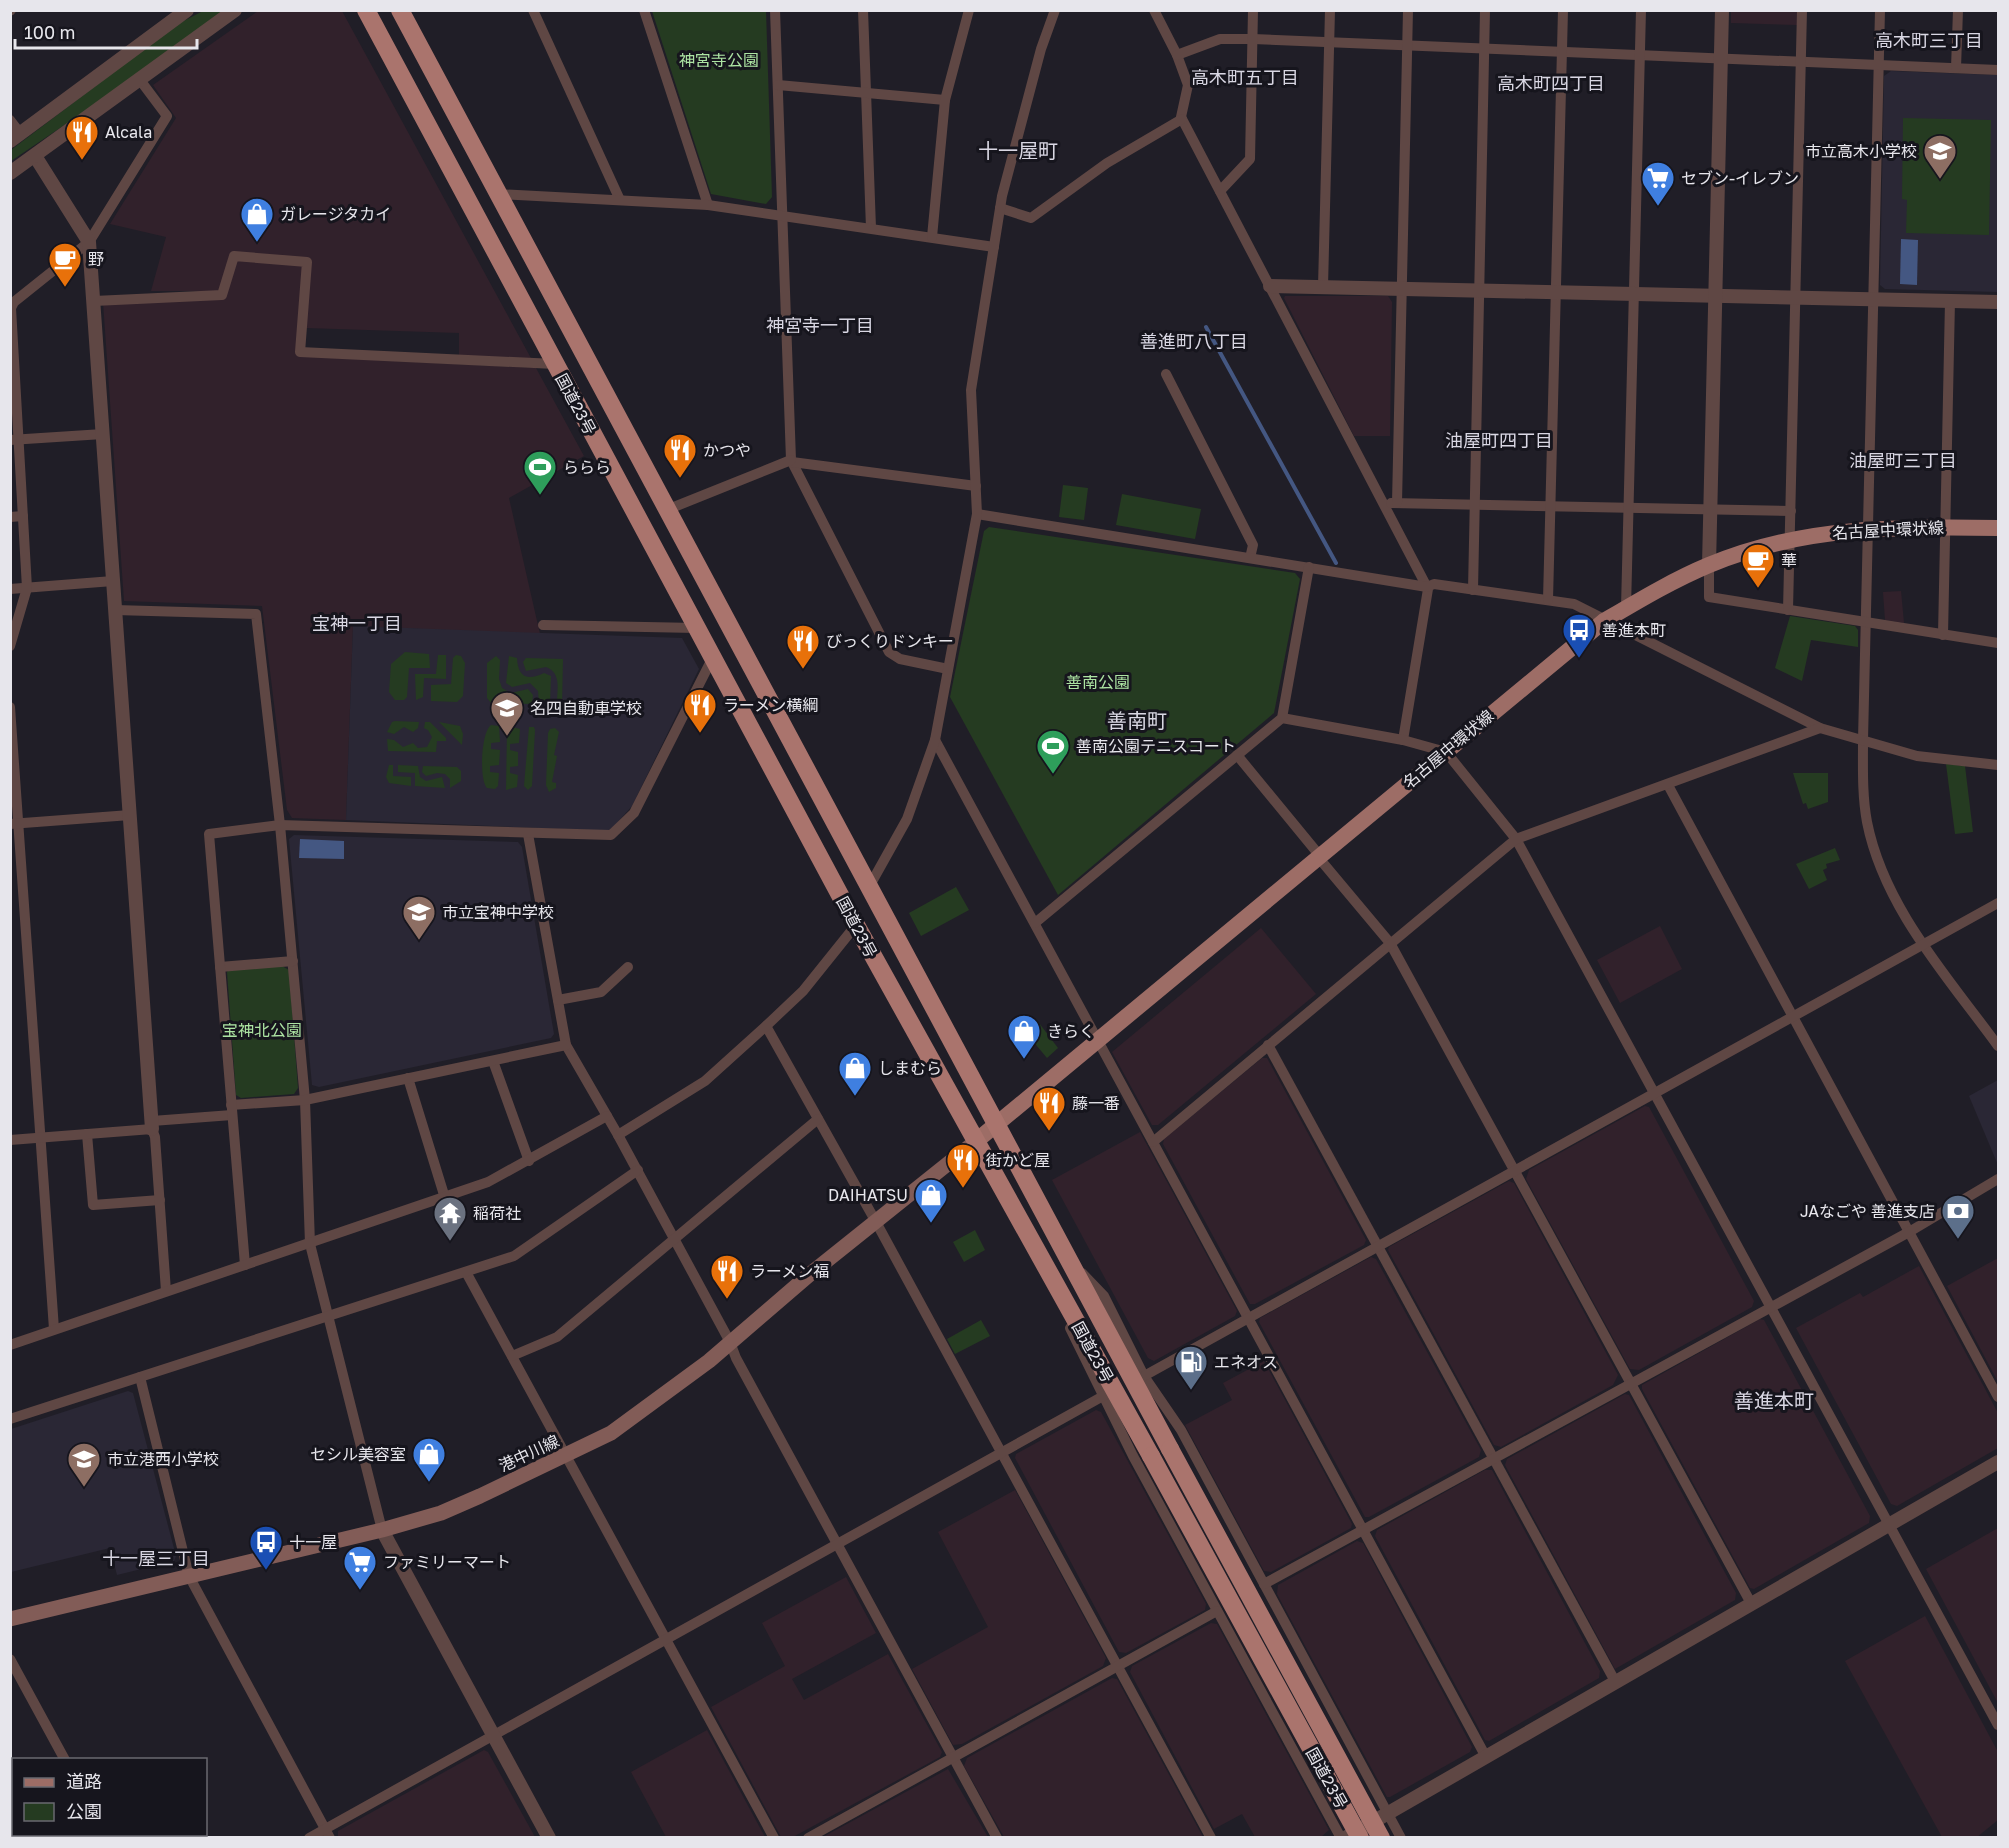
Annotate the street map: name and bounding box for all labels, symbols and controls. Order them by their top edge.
scale bar [15,12,196,50]
text: 100 m [24,21,75,43]
district label: 高木町三丁目 [1875,29,1983,51]
park label: 神宮寺公園 [679,50,759,70]
district label: 高木町五丁目 [1191,66,1299,88]
district label: 高木町四丁目 [1497,72,1605,94]
restaurant icon: Alcala [64,114,100,161]
place label: Alcala [105,122,152,142]
school or university icon: 市立高木小学校 [1922,133,1958,180]
district label: 十一屋町 [978,138,1058,162]
place label: 市立高木小学校 [1805,141,1917,161]
supermarket icon: セブン-イレブン [1640,160,1676,207]
place label: セブン-イレブン [1681,168,1799,188]
shop icon: ガレージタカイ [239,196,275,243]
place label: ガレージタカイ [280,204,391,224]
cafe icon: 野 [47,241,83,288]
place label: 野 [88,249,104,269]
district label: 神宮寺一丁目 [766,314,874,336]
district label: 善進町八丁目 [1140,330,1248,352]
street label: 国道23号 [552,370,600,438]
district label: 油屋町四丁目 [1445,429,1553,451]
restaurant icon: かつや [662,432,698,479]
place label: かつや [703,440,751,460]
sports icon: ららら [522,449,558,496]
district label: 油屋町三丁目 [1849,449,1957,471]
place label: ららら [563,457,611,477]
street label: 名古屋中環状線 [1832,517,1944,543]
cafe icon: 華 [1740,542,1776,589]
place label: 華 [1781,550,1797,570]
district label: 宝神一丁目 [312,612,402,634]
bus stop icon: 善進本町 [1561,612,1597,659]
place label: 善進本町 [1602,620,1666,640]
restaurant icon: びっくりドンキー [785,623,821,670]
place label: びっくりドンキー [826,631,954,651]
park label: 善南公園 [1066,672,1130,692]
restaurant icon: ラーメン横綱 [682,687,718,734]
school or university icon: 名四自動車学校 [489,690,525,737]
place label: ラーメン横綱 [723,695,818,715]
place label: 名四自動車学校 [530,698,642,718]
street label: 名古屋中環状線 [1399,705,1497,793]
district label: 善南町 [1107,708,1167,732]
sports icon: 善南公園テニスコート [1035,728,1071,775]
place label: 善南公園テニスコート [1076,736,1236,756]
street label: 国道23号 [833,893,881,961]
school or university icon: 市立宝神中学校 [401,894,437,941]
place label: 市立宝神中学校 [442,902,554,922]
shop icon: きらく [1006,1013,1042,1060]
park label: 宝神北公園 [222,1020,302,1040]
place label: きらく [1047,1021,1095,1041]
shop icon: しまむら [837,1050,873,1097]
place label: しまむら [878,1058,942,1078]
restaurant icon: 藤一番 [1031,1085,1067,1132]
place label: 藤一番 [1072,1093,1120,1113]
restaurant icon: 街かど屋 [945,1142,981,1189]
place label: 街かど屋 [986,1150,1050,1170]
shop icon: DAIHATSU [913,1177,949,1224]
place label: DAIHATSU [828,1185,908,1205]
bank icon: JAなごや 善進支店 [1940,1193,1976,1240]
temple icon: 稲荷社 [432,1195,468,1242]
place label: JAなごや 善進支店 [1800,1201,1935,1221]
place label: 稲荷社 [473,1203,521,1223]
restaurant icon: ラーメン福 [709,1253,745,1300]
place label: ラーメン福 [750,1261,829,1281]
street label: 国道23号 [1068,1318,1118,1386]
fuel station icon: エネオス [1173,1344,1209,1391]
place label: エネオス [1214,1352,1278,1372]
district label: 善進本町 [1734,1388,1814,1412]
street label: 港中川線 [496,1430,562,1476]
shop icon: セシル美容室 [411,1436,447,1483]
school or university icon: 市立港西小学校 [66,1441,102,1488]
place label: セシル美容室 [310,1444,406,1464]
place label: 市立港西小学校 [107,1449,219,1469]
bus stop icon: 十一屋 [248,1524,284,1571]
place label: 十一屋 [289,1532,337,1552]
supermarket icon: ファミリーマート [342,1544,378,1591]
district label: 十一屋三丁目 [102,1547,210,1569]
place label: ファミリーマート [383,1552,511,1572]
street label: 国道23号 [1302,1744,1352,1812]
legend [12,1758,207,1836]
text: 道路 [66,1770,102,1792]
text: 公園 [66,1800,102,1822]

